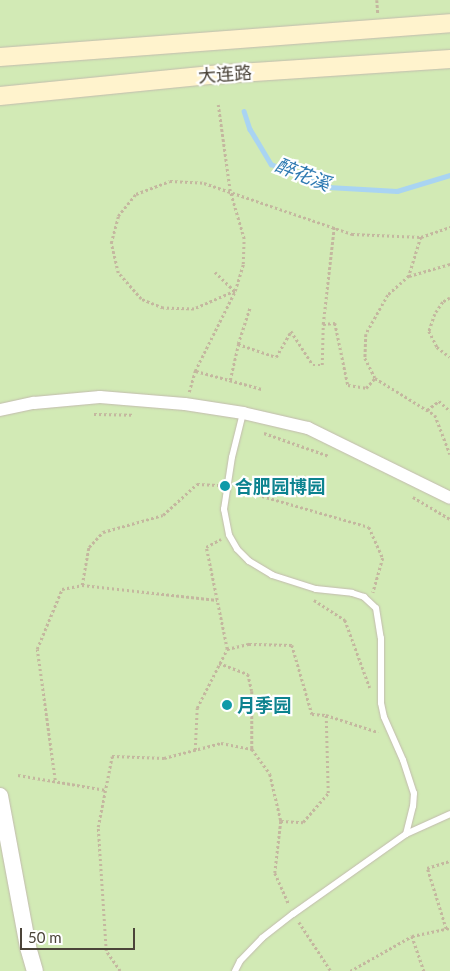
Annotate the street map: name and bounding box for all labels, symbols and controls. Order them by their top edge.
street label: 大连路 [197,61,253,87]
water label: 醉花溪 [272,153,334,195]
place label: 合肥园博园 [235,475,325,497]
marker: 合肥园博园 [219,480,231,492]
place label: 月季园 [237,694,291,716]
marker: 月季园 [221,699,233,711]
scale bar [22,918,138,950]
text: 50 m [28,928,62,946]

